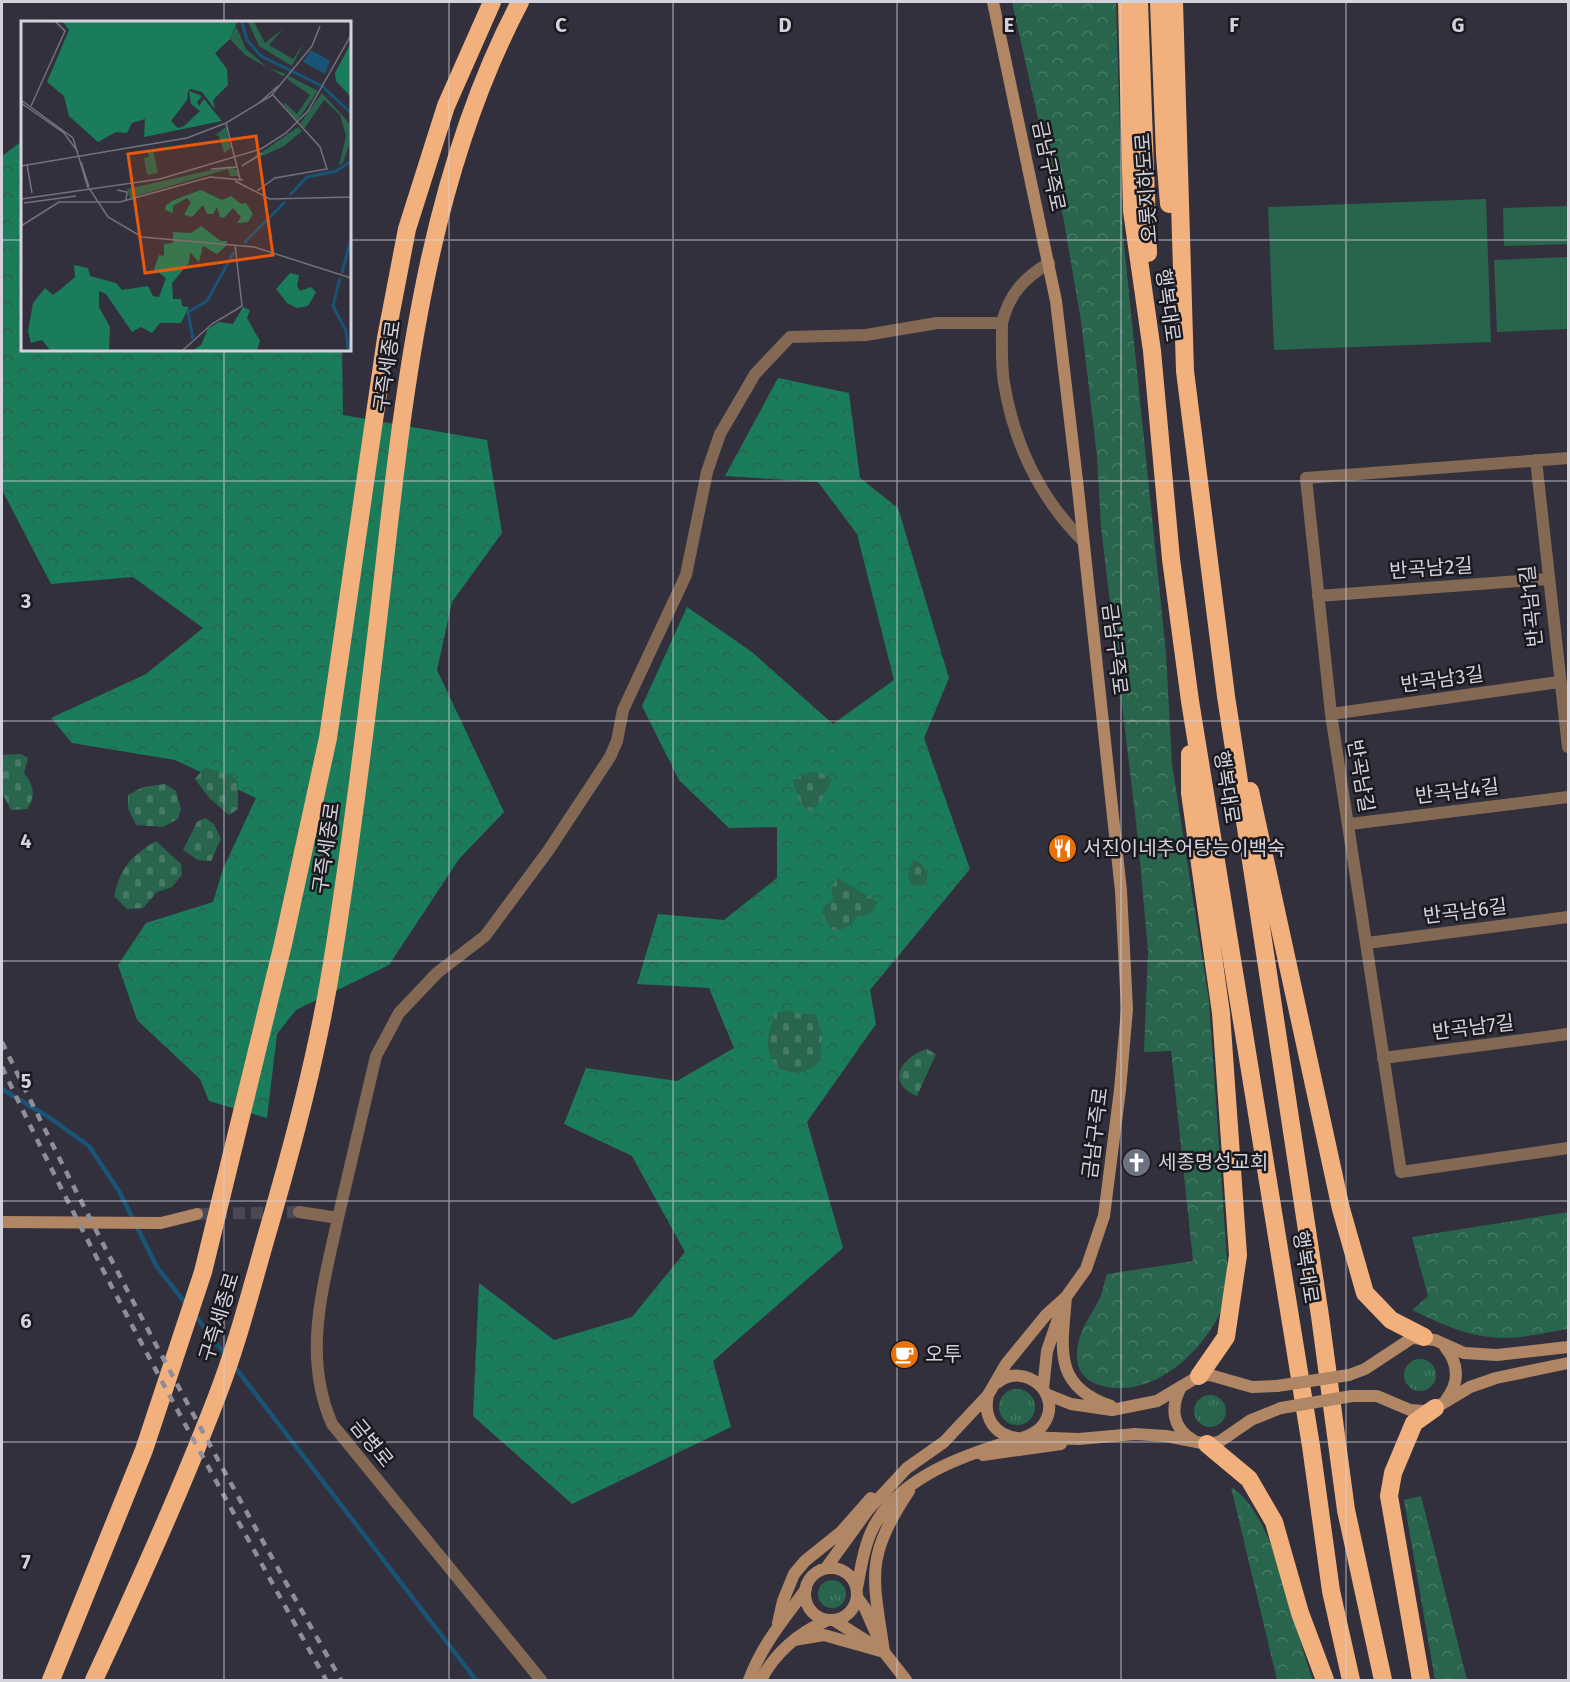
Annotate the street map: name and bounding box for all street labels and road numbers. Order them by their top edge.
street label: 금남구즉로 [1028,119,1070,213]
street label: 오롯지하도로 [1130,132,1162,244]
street label: 행복대로 [1151,267,1185,343]
street label: 구즉세종로 [369,319,405,413]
street label: 반곡남2길 [1389,553,1473,583]
street label: 반곡남1길 [1515,564,1547,648]
street label: 금남구즉로 [1097,602,1133,696]
street label: 반곡남3길 [1399,661,1485,697]
street label: 반곡남길 [1343,738,1379,814]
street label: 행복대로 [1209,749,1245,825]
street label: 반곡남4길 [1414,774,1500,808]
street label: 구즉세종로 [308,801,344,895]
street label: 반곡남6길 [1422,894,1508,928]
street label: 반곡남7길 [1431,1010,1515,1044]
street label: 금남구즉로 [1077,1086,1113,1180]
street label: 행복대로 [1288,1229,1324,1305]
street label: 구즉세종로 [194,1270,244,1364]
street label: 금병로 [345,1414,399,1472]

